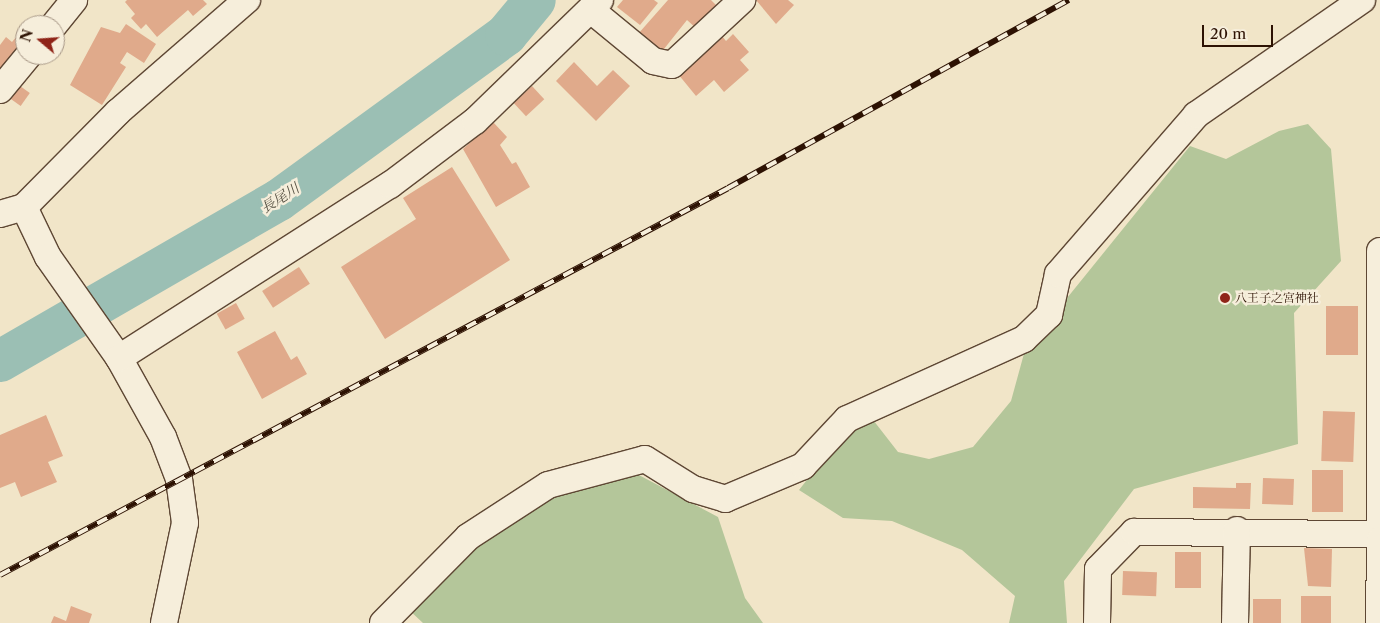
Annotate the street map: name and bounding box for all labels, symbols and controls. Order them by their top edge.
north arrow [15,15,65,65]
scale bar [1205,15,1276,47]
text: 20 m [1210,24,1246,43]
text: N [16,27,37,44]
water label: 長尾川 [258,180,302,216]
place label: 八王子之宮神社 [1235,291,1319,305]
marker: 八王子之宮神社 [1219,292,1231,304]

